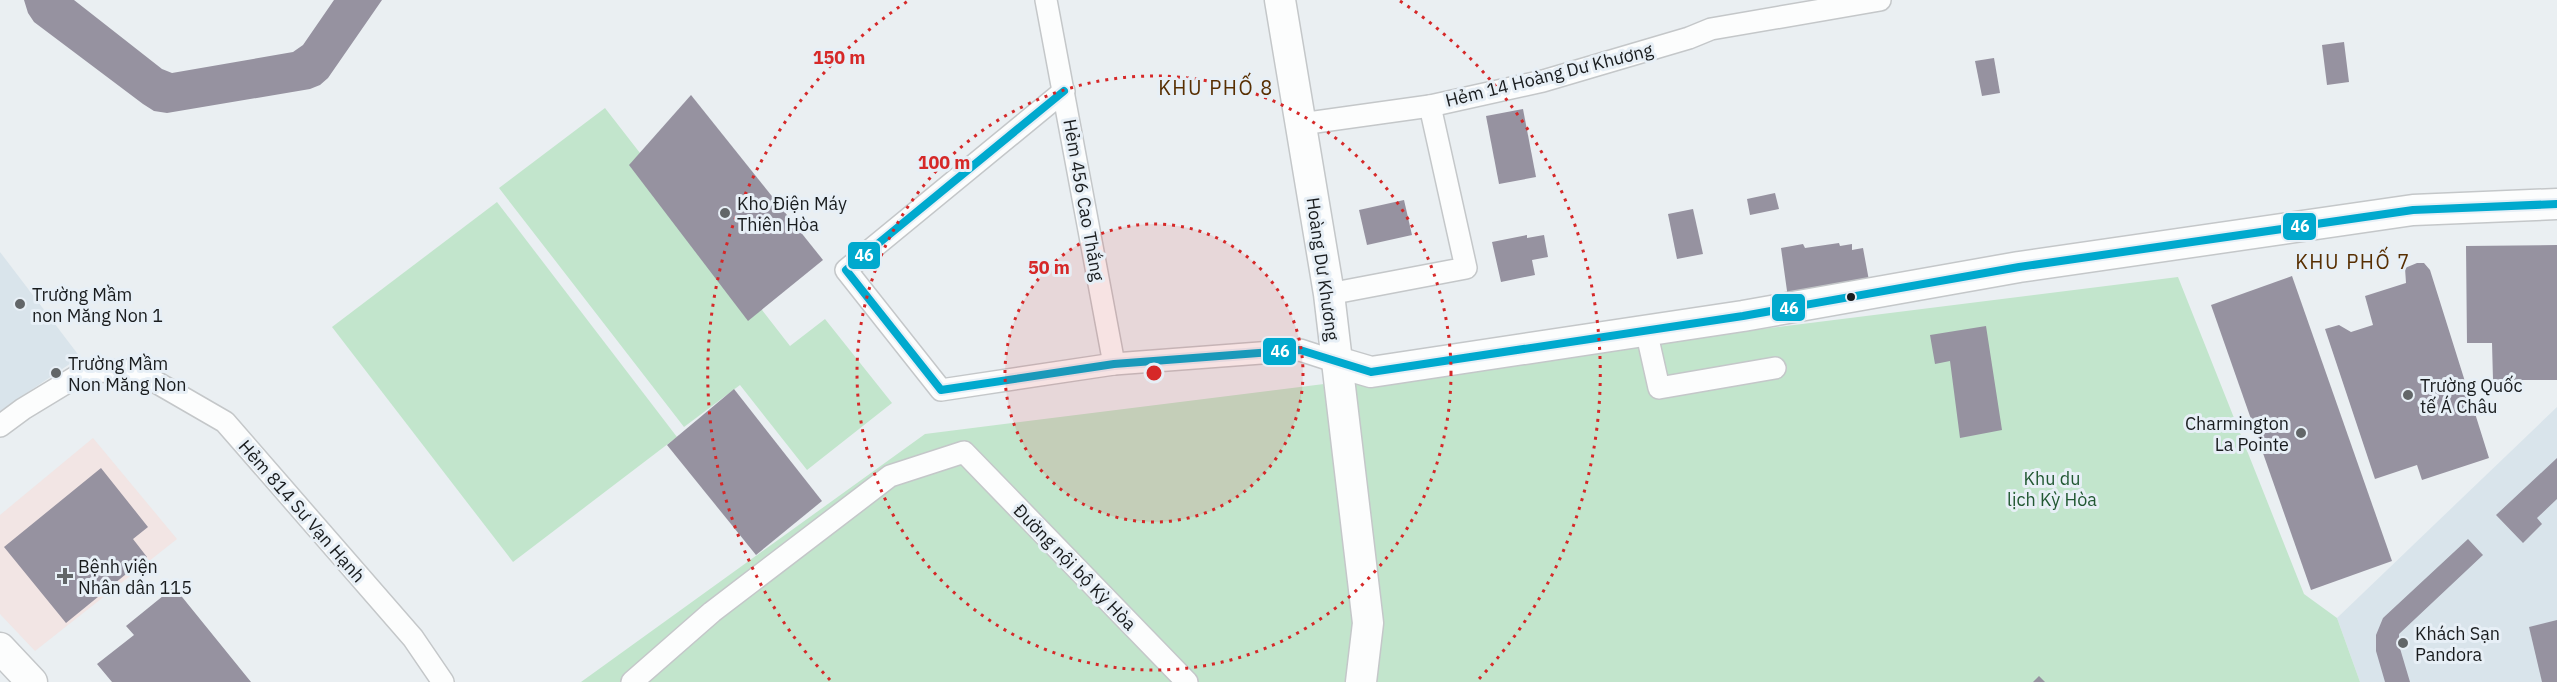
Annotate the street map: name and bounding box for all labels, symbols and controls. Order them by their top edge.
street label: Hẻm 14 Hoàng Dư Khương [1443,38,1656,112]
text: 150 m [813,46,865,69]
district label: KHU PHỐ 8 [1158,72,1274,101]
street label: Hẻm 456 Cao Thắng [1058,117,1110,283]
text: 100 m [918,151,970,174]
place label: Kho Điện Máy Thiên Hòa [737,192,847,236]
street label: Hoàng Dư Khương [1302,196,1345,343]
marker: Kho Điện Máy Thiên Hòa [718,206,732,220]
line badge: 46 [2282,212,2317,241]
text: 46 [2290,216,2310,236]
line badge: 46 [847,241,881,270]
text: 46 [854,245,874,265]
district label: KHU PHỐ 7 [2295,246,2411,275]
text: 50 m [1028,256,1070,279]
place label: Trường Mầm non Măng Non 1 [32,283,163,327]
unlabelled marker [1845,291,1857,303]
line badge: 46 [1771,293,1806,322]
marker: Trường Mầm non Măng Non 1 [13,297,27,311]
text: 46 [1779,298,1799,318]
line badge: 46 [1262,337,1297,366]
text: 46 [1270,341,1290,361]
place label: Trường Mầm Non Măng Non [68,352,187,396]
centre of rings [1144,363,1164,383]
marker: Trường Mầm Non Măng Non [49,366,63,380]
place label: Trường Quốc tế Á Châu [2420,374,2522,418]
marker: Trường Quốc tế Á Châu [2401,388,2415,402]
place label: Charmington La Pointe [2185,412,2289,456]
marker: Charmington La Pointe [2294,426,2308,440]
street label: Hẻm 814 Sư Vạn Hạnh [234,435,370,587]
park label: Khu du lịch Kỳ Hòa [2007,467,2097,511]
street label: Đường nội bộ Kỳ Hòa [1009,499,1142,635]
place label: Bệnh viện Nhân dân 115 [78,555,192,599]
marker: Bệnh viện Nhân dân 115 [56,567,74,585]
place label: Khách Sạn Pandora [2415,622,2500,666]
marker: Khách Sạn Pandora [2396,636,2410,650]

